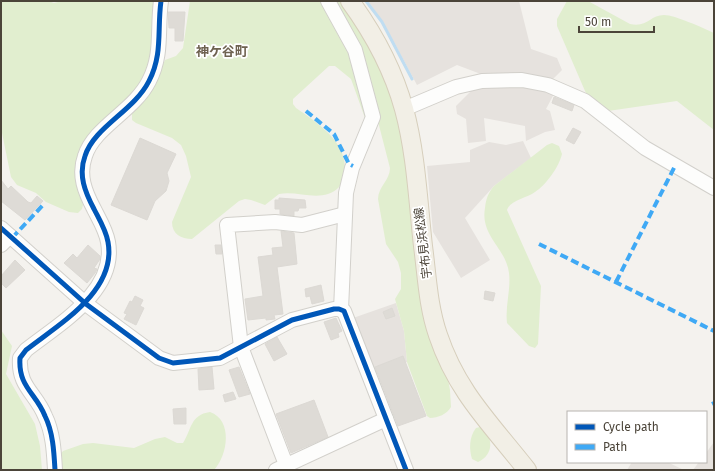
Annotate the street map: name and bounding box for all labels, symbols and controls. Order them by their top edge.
scale bar [579,8,654,34]
text: 50 m [585,15,611,29]
district label: 神ケ谷町 [196,44,248,59]
street label: 宇布見浜松線 [412,206,434,280]
legend [567,411,707,463]
text: Cycle path [603,420,659,434]
text: Path [603,440,627,454]

